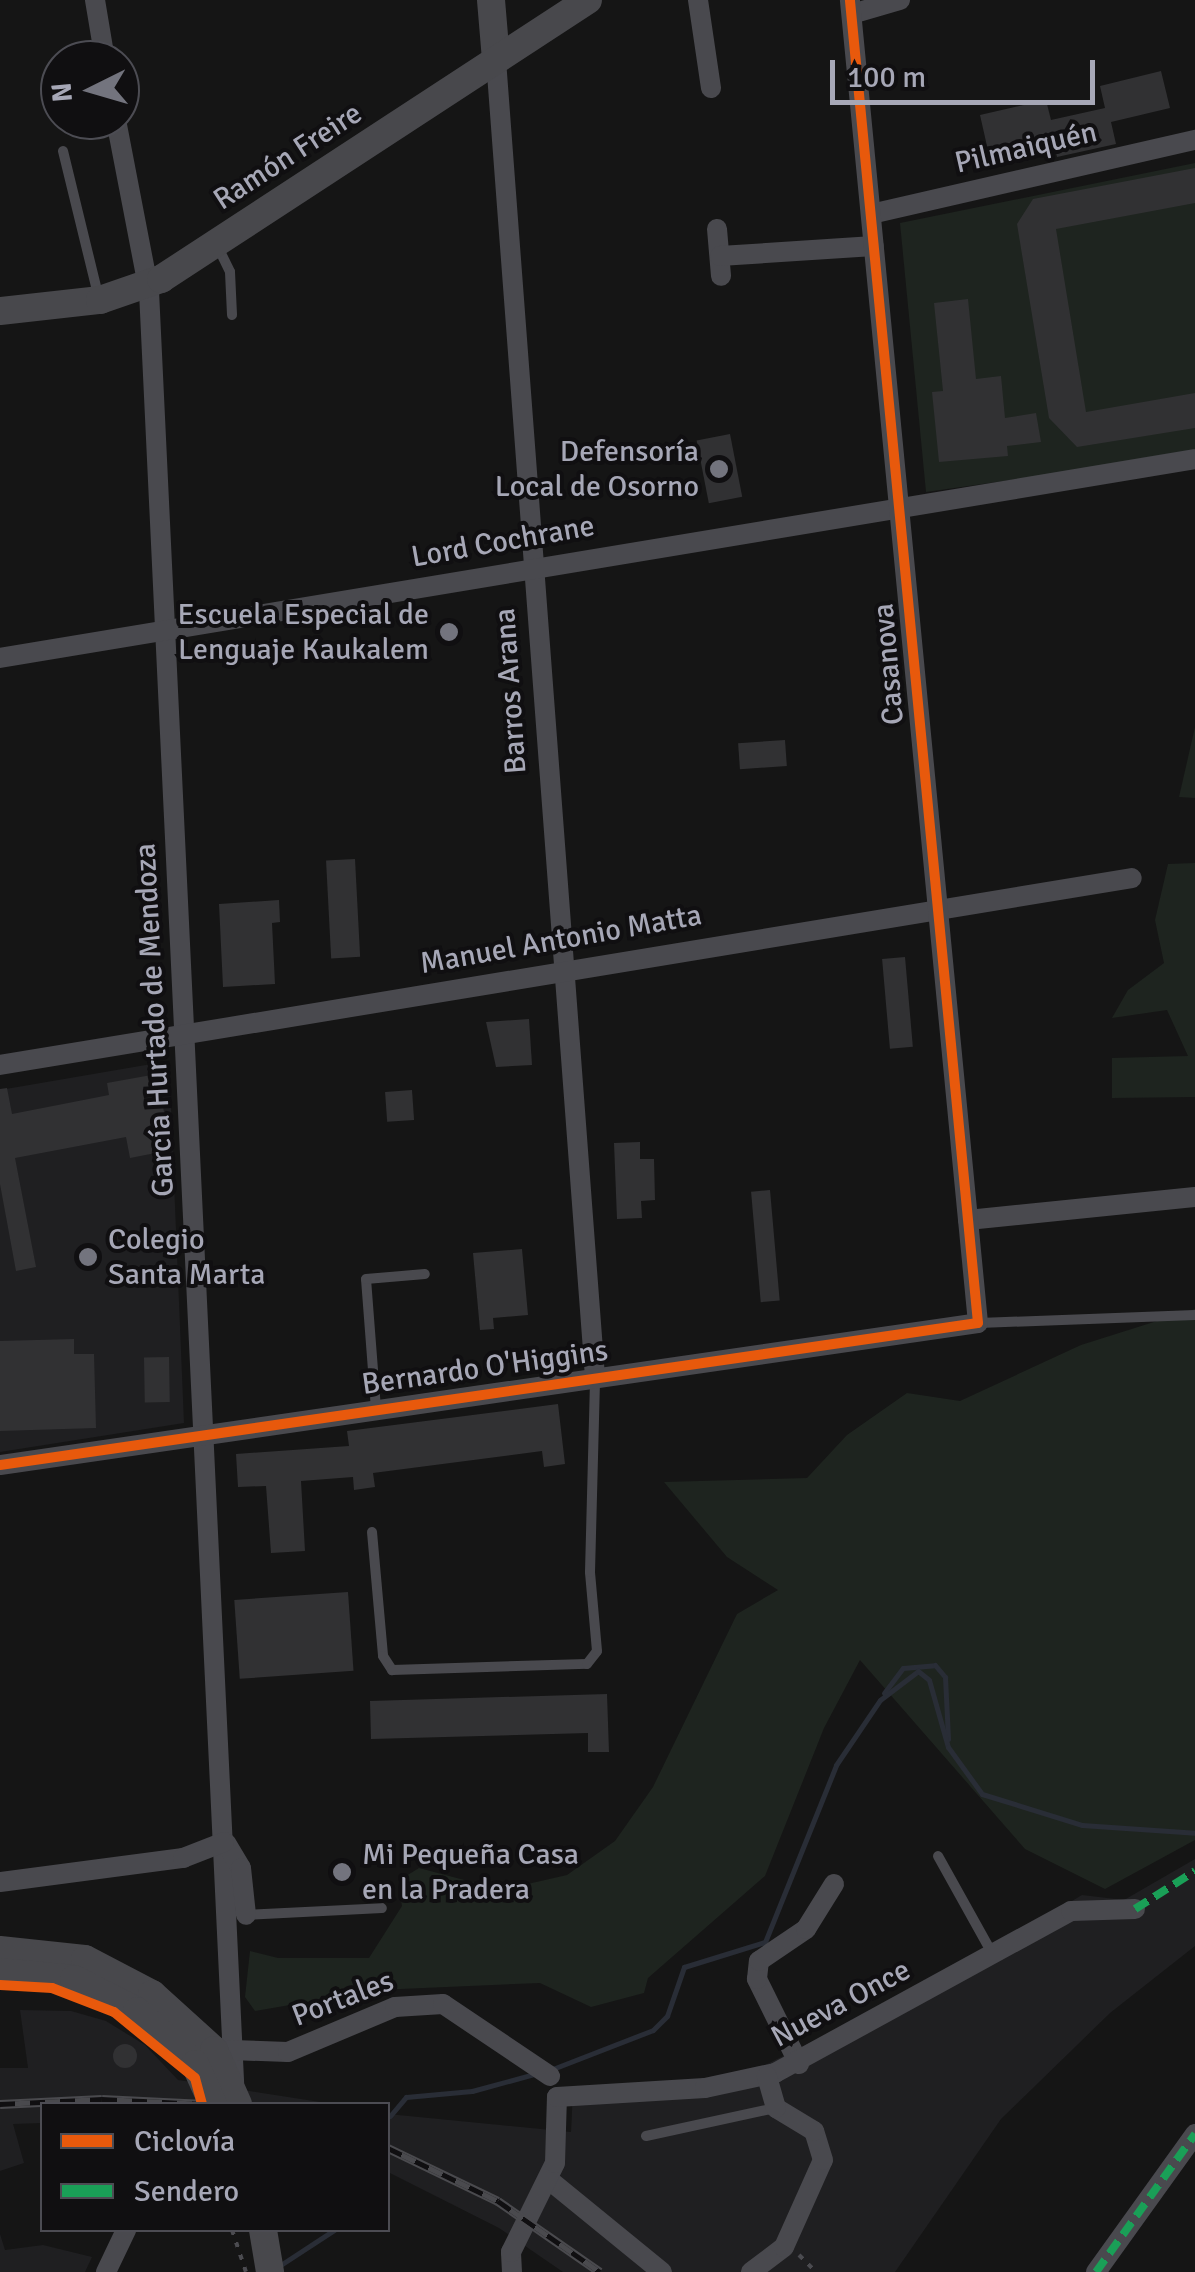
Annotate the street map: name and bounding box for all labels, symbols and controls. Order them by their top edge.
north arrow [40,40,140,140]
scale bar [835,40,1100,102]
text: 100 m [847,59,926,96]
text: N [44,81,80,104]
street label: Ramón Freire [207,96,369,218]
street label: Pilmaiquén [951,114,1101,182]
place label: Defensoría Local de Osorno [495,434,699,504]
marker: Defensoría Local de Osorno [708,458,730,480]
street label: Lord Cochrane [409,508,597,576]
place label: Escuela Especial de Lenguaje Kaukalem [178,597,429,668]
street label: Casanova [866,602,912,726]
street label: Barros Arana [487,607,535,775]
marker: Escuela Especial de Lenguaje Kaukalem [438,621,460,643]
street label: García Hurtado de Mendoza [128,842,182,1198]
street label: Manuel Antonio Matta [417,898,705,982]
place label: Colegio Santa Marta [108,1222,265,1292]
marker: Colegio Santa Marta [77,1246,99,1268]
street label: Bernardo O'Higgins [360,1333,610,1403]
place label: Mi Pequeña Casa en la Pradera [362,1837,579,1908]
marker: Mi Pequeña Casa en la Pradera [331,1861,353,1883]
street label: Nueva Once [765,1952,917,2056]
street label: Portales [287,1963,399,2035]
legend [40,2102,390,2232]
text: Ciclovía [134,2123,235,2160]
text: Sendero [134,2173,239,2210]

